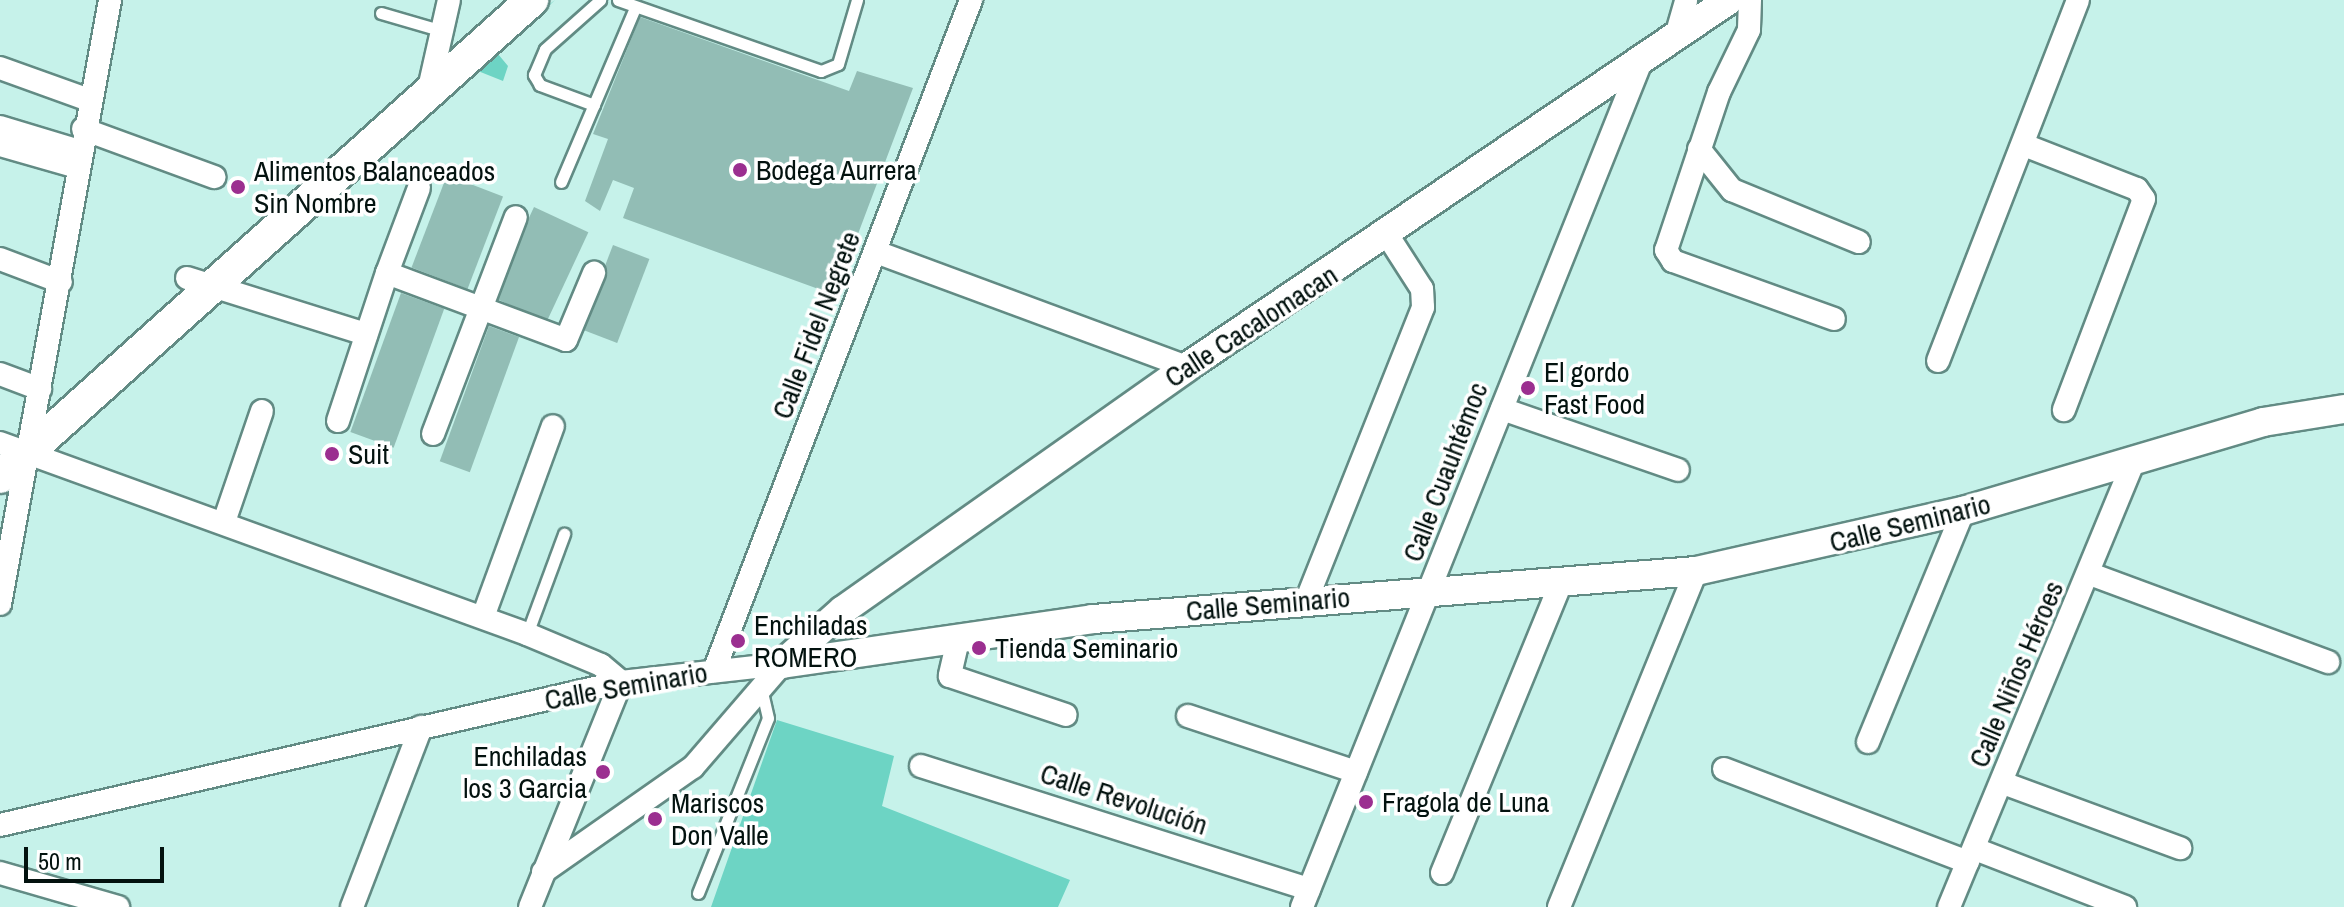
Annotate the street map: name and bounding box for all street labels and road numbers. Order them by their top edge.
street label: Calle Fidel Negrete [765,227,867,423]
street label: Calle Cacalomacan [1158,258,1344,394]
street label: Calle Cuauhtémoc [1395,378,1495,566]
street label: Calle Seminario [1826,487,1994,559]
street label: Calle Niños Héroes [1962,576,2070,772]
street label: Calle Seminario [1185,580,1351,628]
street label: Calle Seminario [542,655,710,717]
street label: Calle Revolución [1036,756,1212,842]

